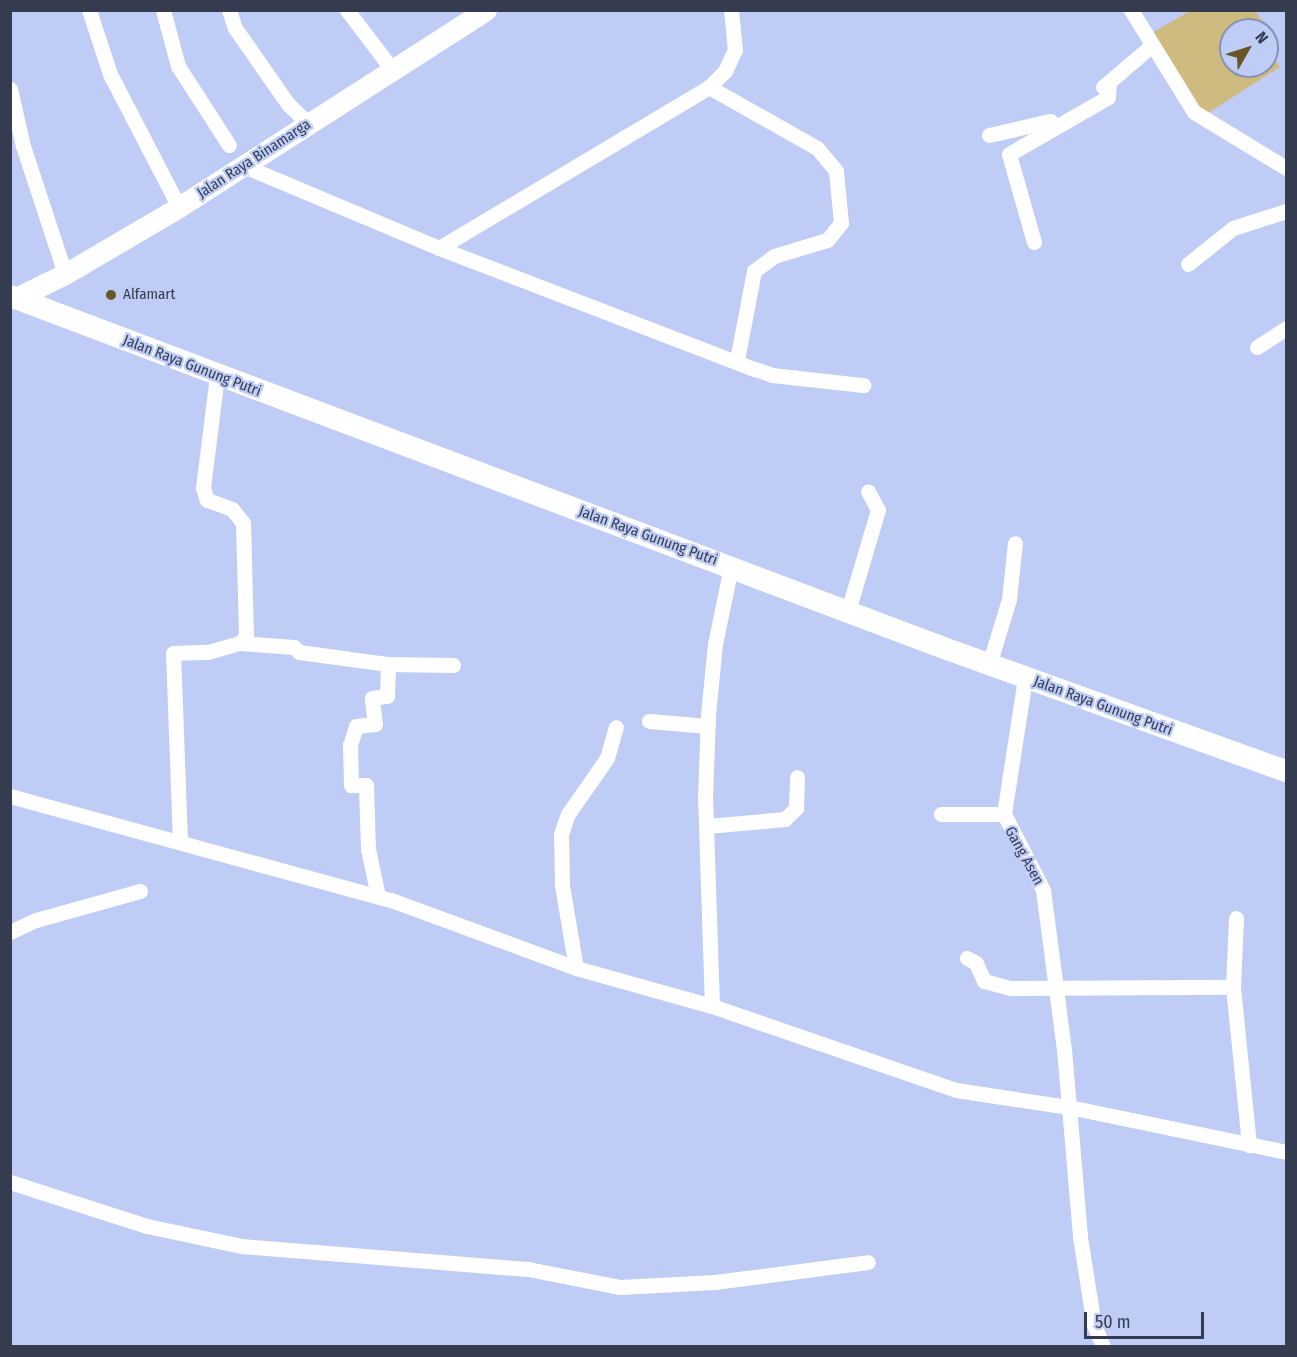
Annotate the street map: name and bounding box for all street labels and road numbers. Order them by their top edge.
street label: Jalan Raya Binamarga [194,116,314,202]
street label: Jalan Raya Gunung Putri [120,331,264,401]
street label: Jalan Raya Gunung Putri [576,503,720,569]
street label: Jalan Raya Gunung Putri [1031,673,1175,739]
street label: Gang Asen [1001,824,1047,888]

